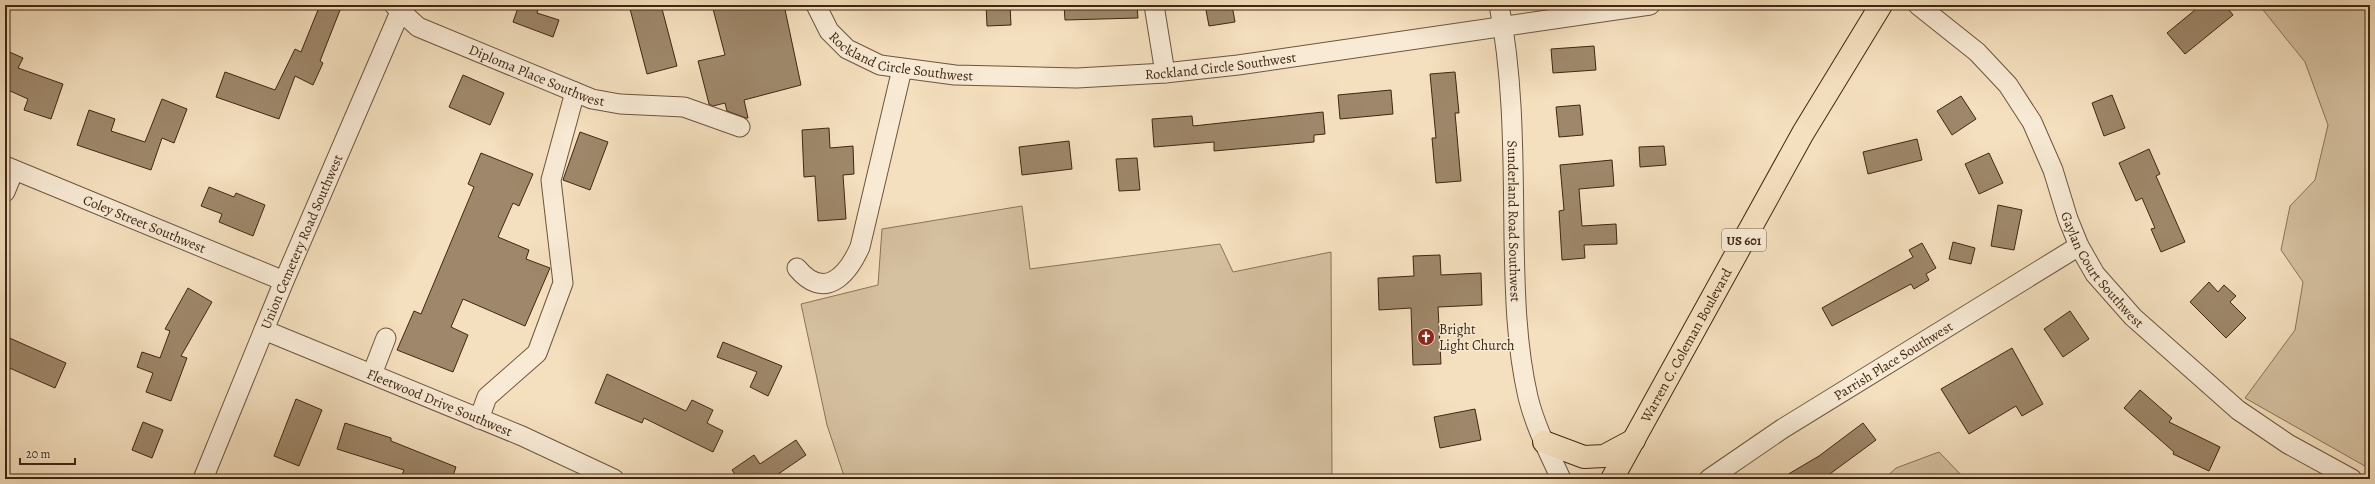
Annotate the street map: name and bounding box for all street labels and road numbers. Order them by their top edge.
street label: Rockland Circle Southwest [825,27,974,85]
street label: Diploma Place Southwest [466,40,606,111]
street label: Rockland Circle Southwest [1145,48,1298,84]
street label: Sunderland Road Southwest [1503,140,1525,303]
street label: Union Cemetery Road Southwest [256,151,348,332]
street label: Coley Street Southwest [80,190,209,258]
street label: Gaylan Court Southwest [2056,209,2148,332]
road number: US 601 [1722,229,1766,251]
street label: Warren C. Coleman Boulevard [1636,265,1737,426]
street label: Parrish Place Southwest [1830,317,1957,405]
street label: Fleetwood Drive Southwest [364,364,516,441]

